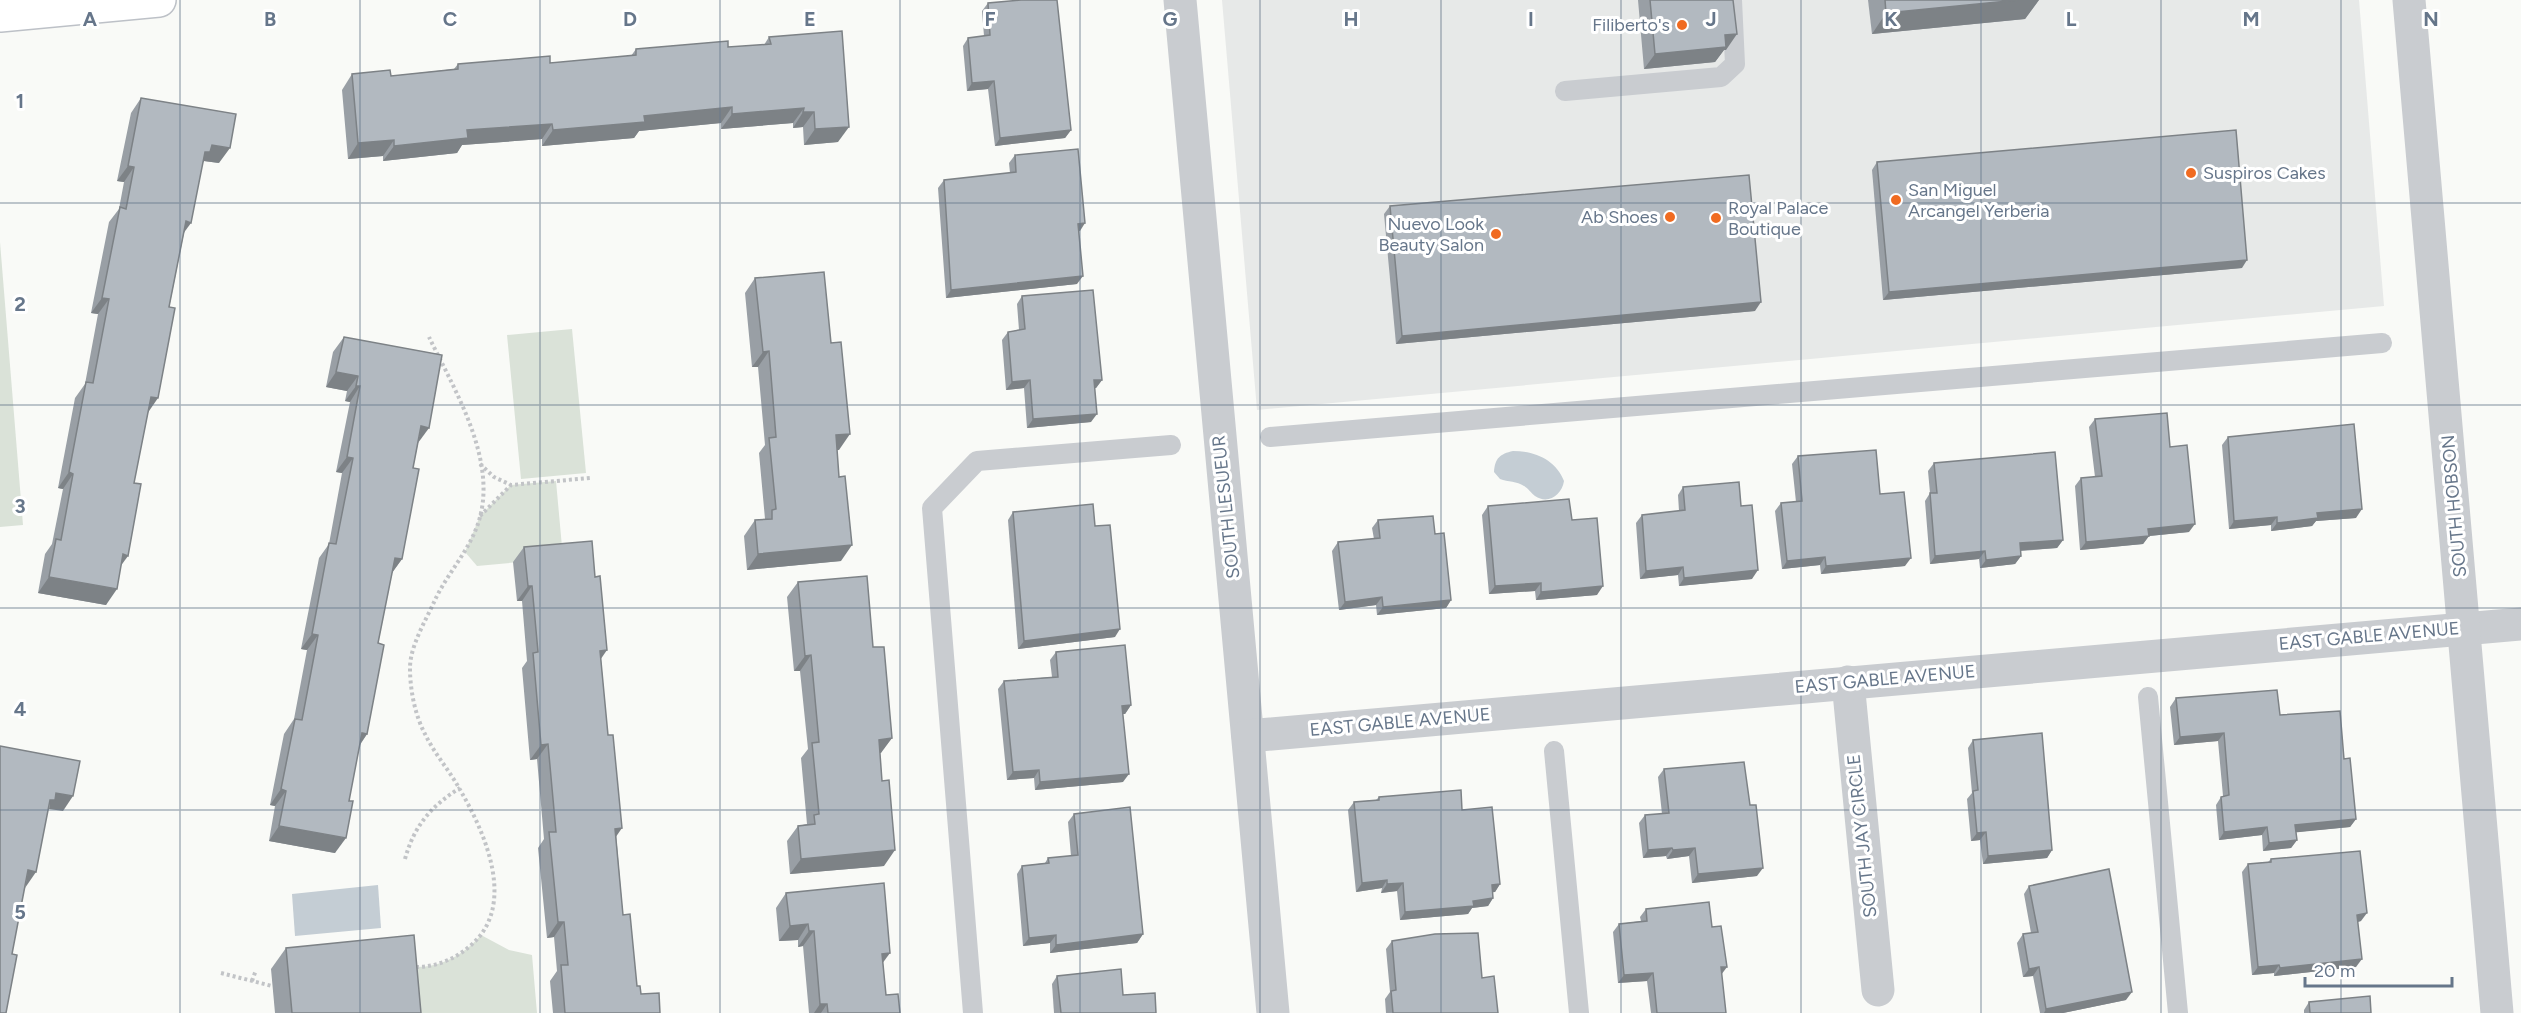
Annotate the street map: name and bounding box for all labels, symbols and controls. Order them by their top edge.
text: A [83,7,98,31]
text: B [264,7,276,31]
text: C [443,7,457,31]
text: D [623,7,637,31]
text: E [804,7,816,31]
text: F [984,7,996,31]
text: G [1163,7,1178,31]
text: H [1344,7,1359,31]
text: I [1528,7,1534,31]
text: J [1705,7,1717,31]
text: K [1884,7,1898,31]
text: L [2066,7,2077,31]
text: M [2242,7,2260,31]
text: N [2423,7,2439,31]
place label: Filiberto's [1592,14,1670,36]
marker: Filiberto's [1675,18,1689,32]
text: 1 [16,89,24,113]
place label: Suspiros Cakes [2203,162,2326,184]
marker: Suspiros Cakes [2184,166,2198,180]
place label: San Miguel Arcangel Yerberia [1908,179,2050,222]
marker: San Miguel Arcangel Yerberia [1889,193,1903,207]
place label: Royal Palace Boutique [1728,197,1829,240]
place label: Ab Shoes [1581,206,1658,228]
marker: Ab Shoes [1663,210,1677,224]
marker: Royal Palace Boutique [1709,211,1723,225]
place label: Nuevo Look Beauty Salon [1379,213,1484,256]
marker: Nuevo Look Beauty Salon [1489,227,1503,241]
text: 2 [14,292,26,316]
street label: SOUTH LESUEUR [1208,434,1244,580]
street label: SOUTH HOBSON [2437,434,2471,578]
text: 3 [14,494,26,518]
street label: EAST GABLE AVENUE [2278,617,2460,655]
street label: EAST GABLE AVENUE [1794,660,1976,698]
text: 4 [14,697,27,721]
street label: EAST GABLE AVENUE [1309,703,1491,741]
street label: SOUTH JAY CIRCLE [1842,753,1882,919]
text: 5 [14,900,26,924]
scale bar [2305,950,2452,988]
text: 20 m [2314,960,2355,982]

